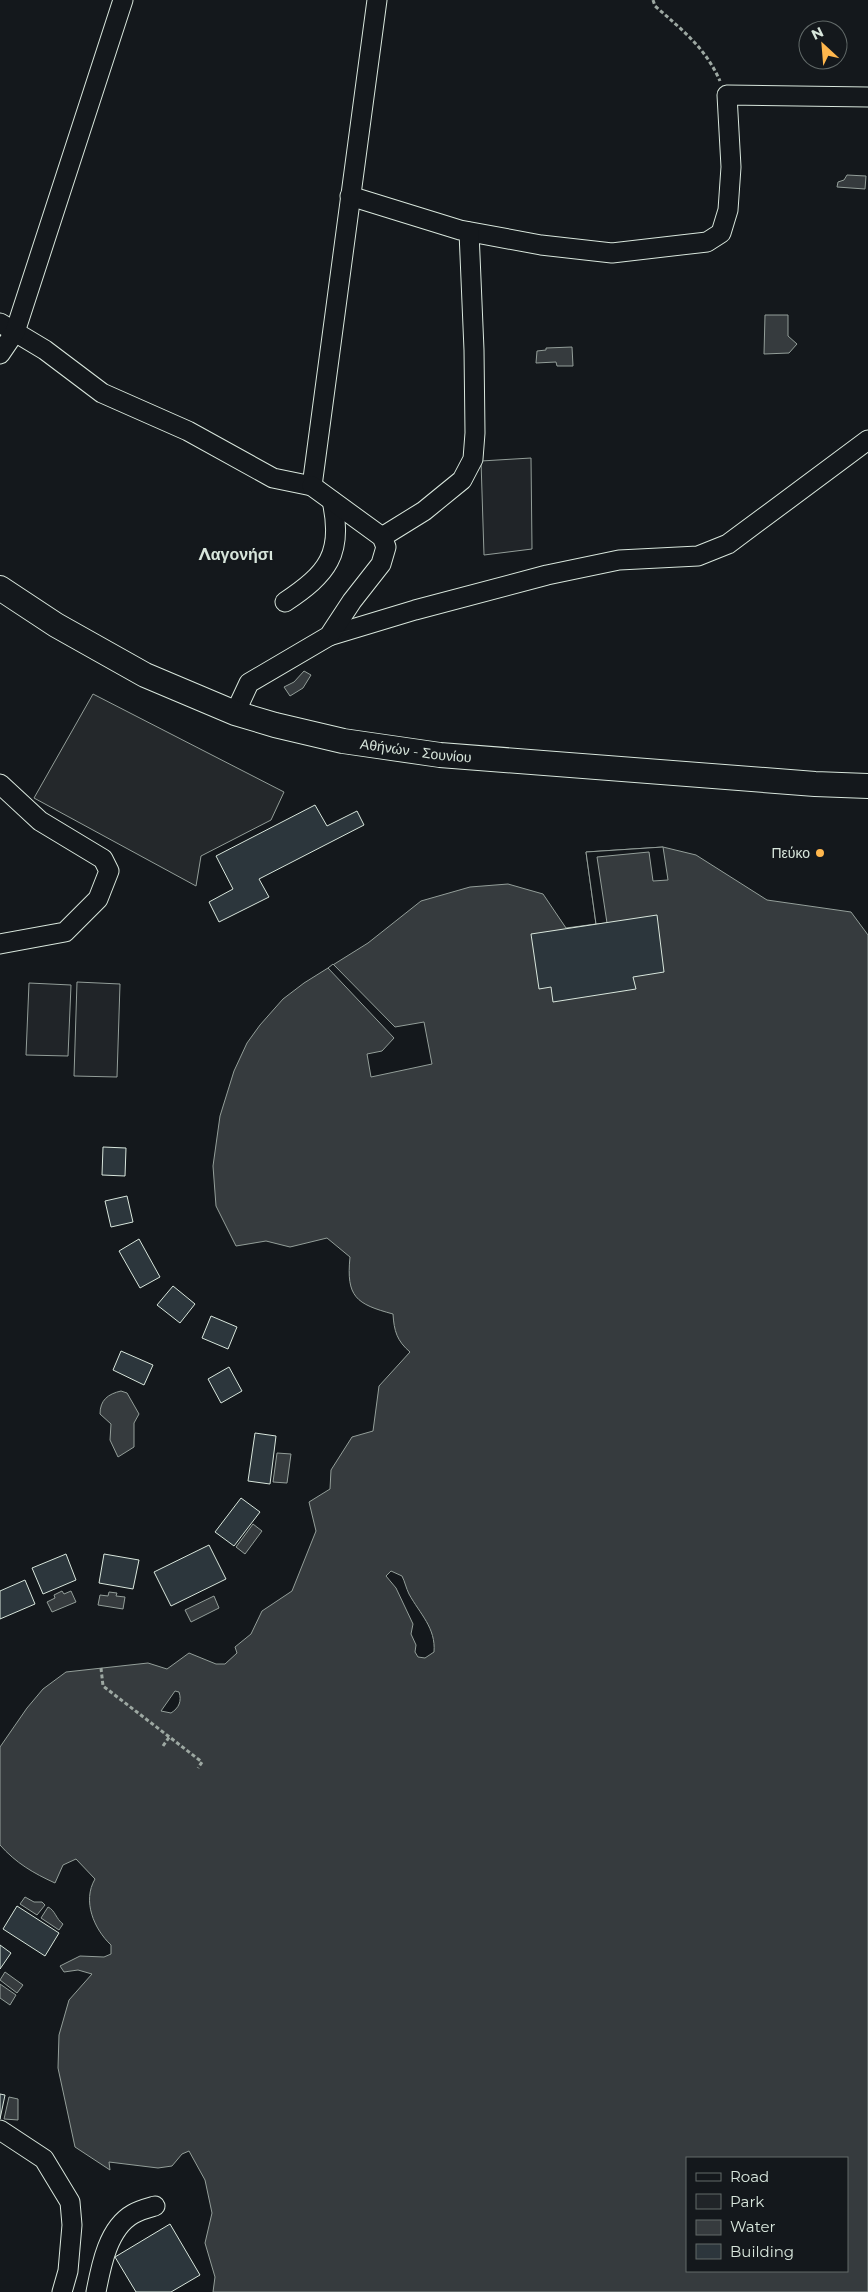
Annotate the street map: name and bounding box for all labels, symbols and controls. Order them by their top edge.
north arrow [798,20,848,70]
text: N [808,23,826,44]
district label: Λαγονήσι [198,545,273,564]
street label: Αθήνών - Σουνίου [359,735,472,766]
place label: Πεύκο [771,844,810,862]
marker: Πεύκο [814,847,826,859]
legend [686,2157,848,2272]
text: Road [730,2167,769,2186]
text: Park [730,2192,764,2211]
text: Water [730,2217,776,2236]
text: Building [730,2242,794,2261]

